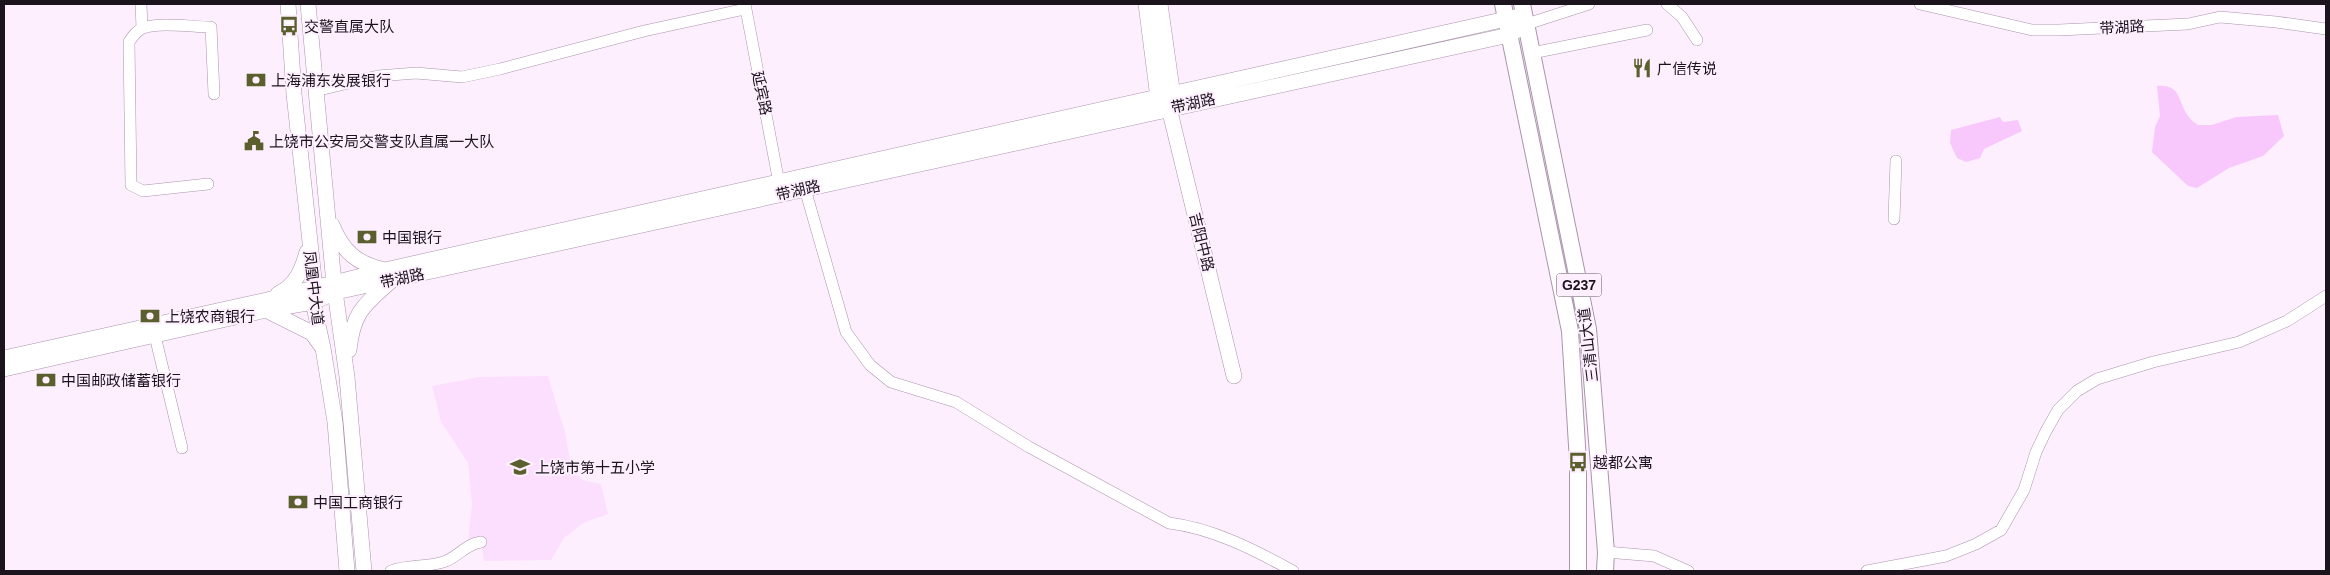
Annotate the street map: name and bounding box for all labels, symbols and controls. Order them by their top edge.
bus stop icon: 交警直属大队 [278,15,300,37]
street label: 带湖路 [2099,17,2145,37]
place label: 交警直属大队 [304,18,394,35]
restaurant icon: 广信传说 [1631,57,1653,79]
place label: 广信传说 [1657,60,1717,77]
bank icon: 上海浦东发展银行 [245,69,267,91]
street label: 延宾路 [749,69,775,117]
place label: 上海浦东发展银行 [271,72,391,89]
street label: 带湖路 [1169,90,1217,116]
public building icon: 上饶市公安局交警支队直属一大队 [243,130,265,152]
place label: 上饶市公安局交警支队直属一大队 [269,133,494,150]
street label: 带湖路 [774,177,822,203]
street label: 吉阳中路 [1186,211,1218,273]
bank icon: 中国银行 [356,226,378,248]
place label: 中国银行 [382,229,442,246]
street label: 凤凰中大道 [301,250,327,326]
street label: 带湖路 [378,265,426,291]
road number: G237 [1556,274,1602,296]
bank icon: 上饶农商银行 [139,305,161,327]
street label: 三清山大道 [1575,307,1601,383]
place label: 上饶农商银行 [165,308,255,325]
bank icon: 中国邮政储蓄银行 [35,369,57,391]
place label: 中国邮政储蓄银行 [61,372,181,389]
bus stop icon: 越都公寓 [1567,451,1589,473]
place label: 越都公寓 [1593,454,1653,471]
school or university icon: 上饶市第十五小学 [509,456,531,478]
place label: 上饶市第十五小学 [535,459,655,476]
bank icon: 中国工商银行 [287,491,309,513]
place label: 中国工商银行 [313,494,403,511]

